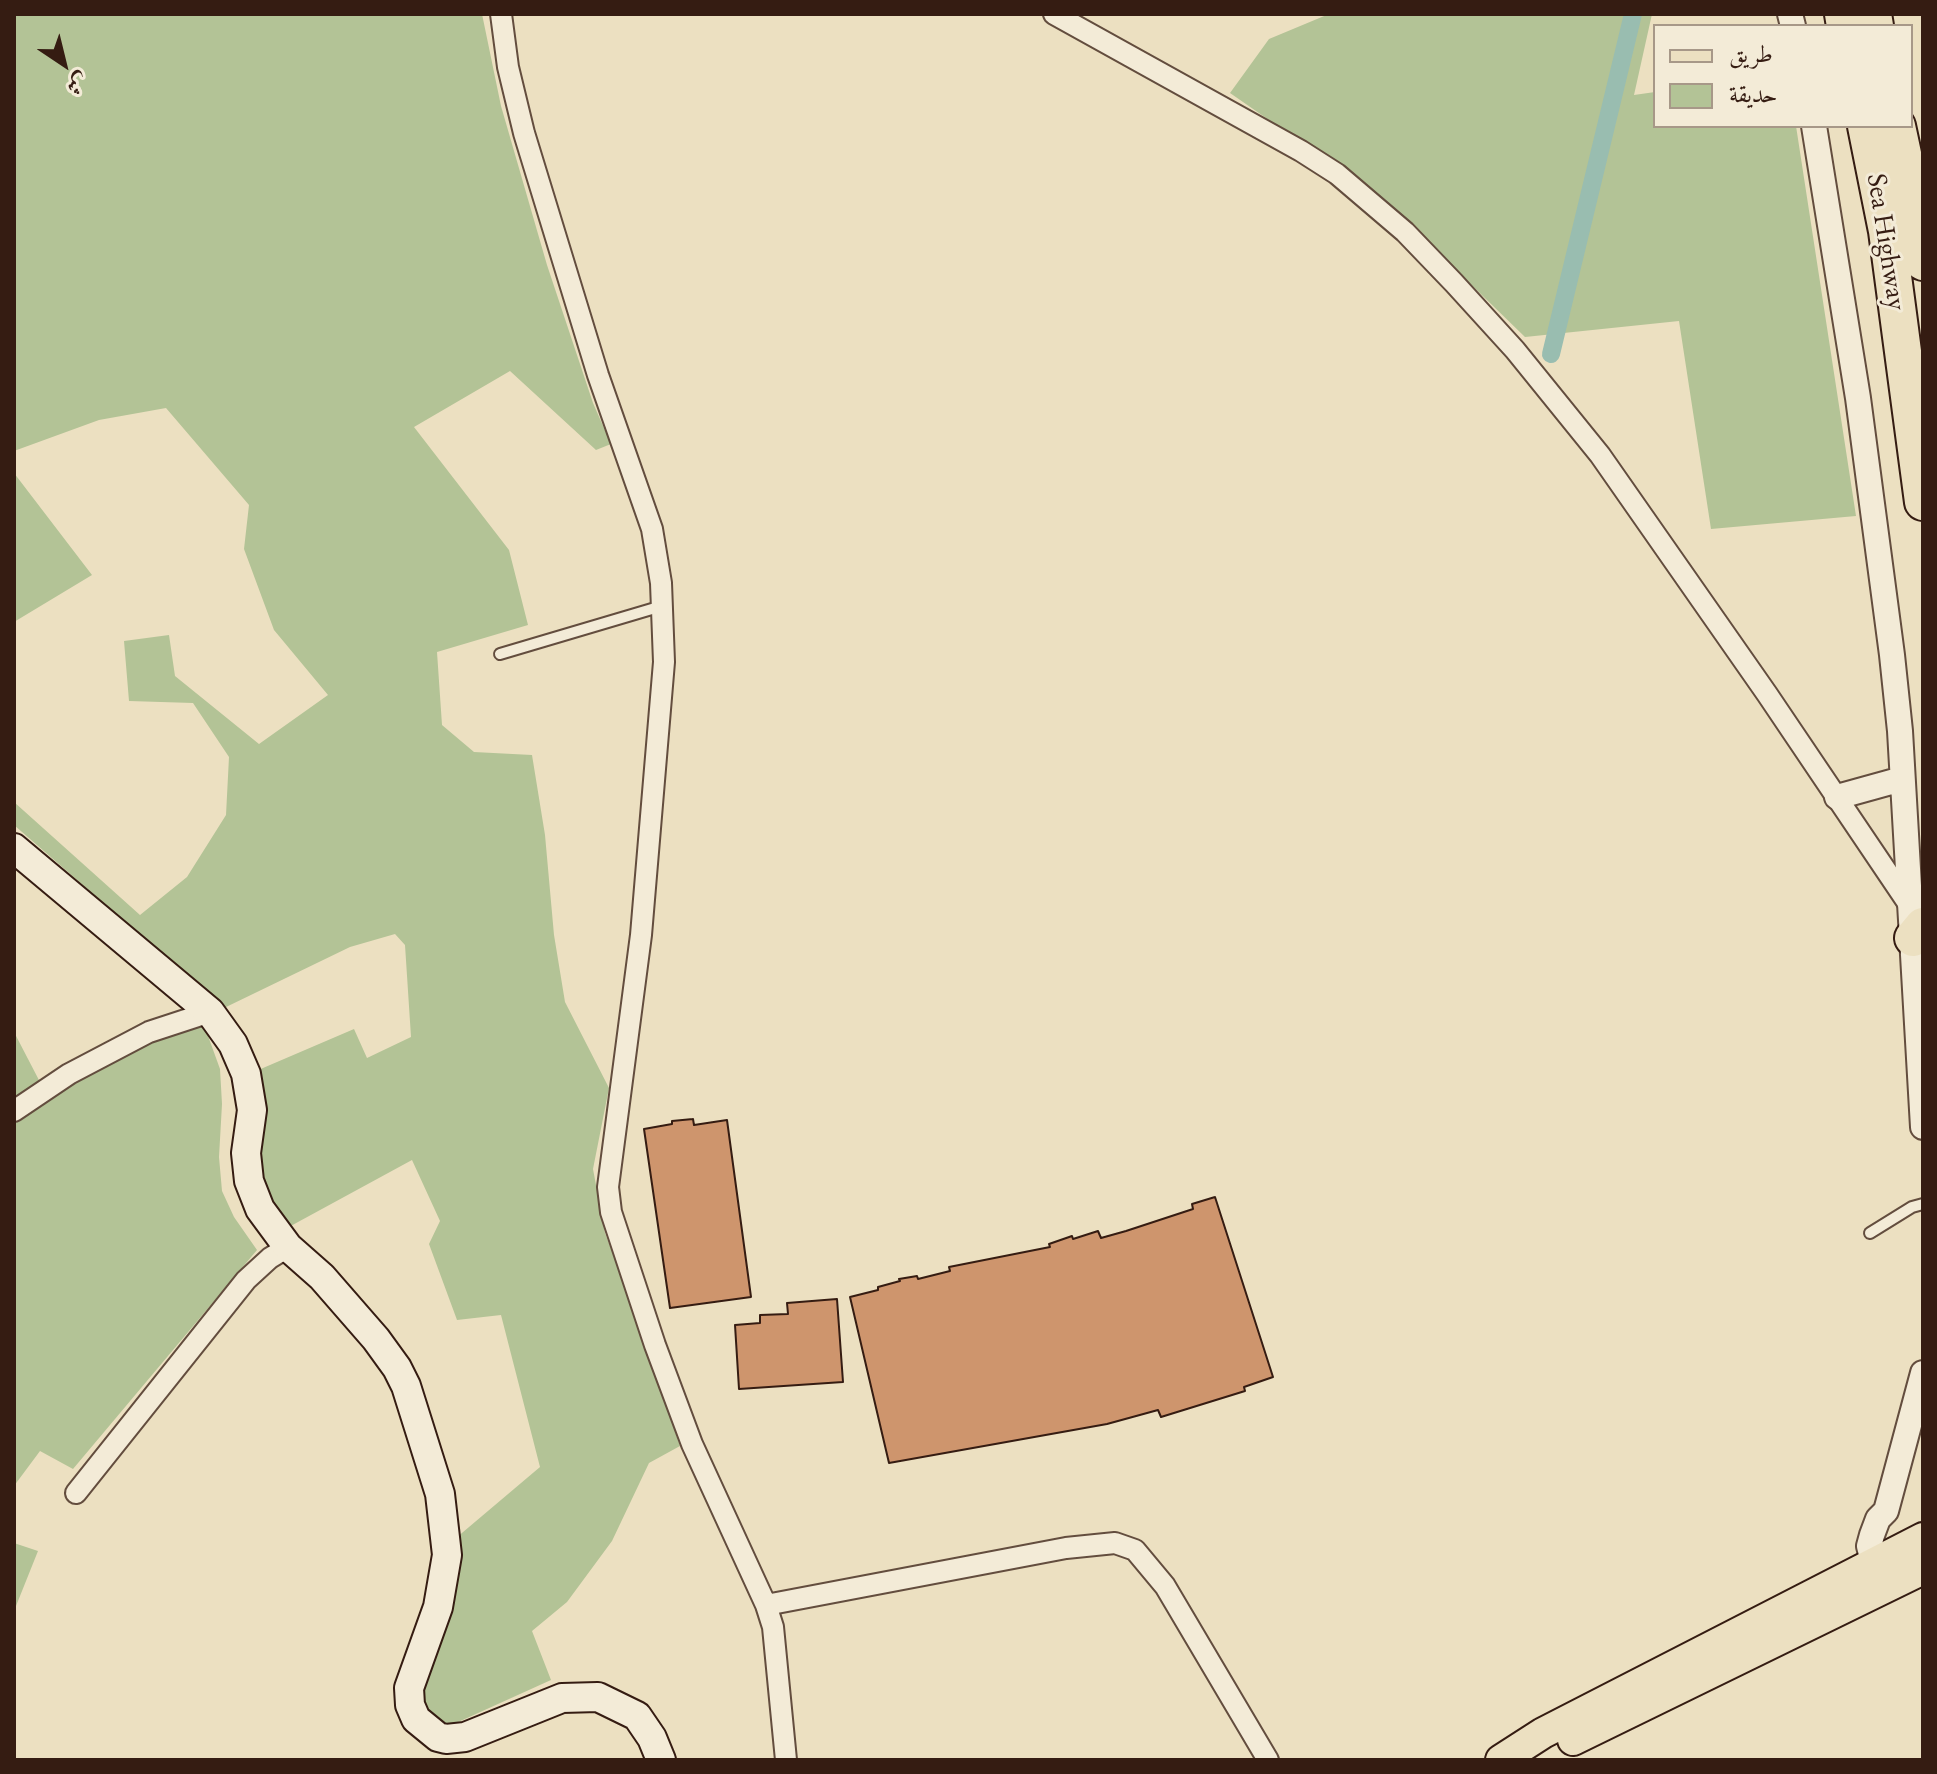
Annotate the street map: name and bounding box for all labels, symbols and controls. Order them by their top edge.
north arrow [24,24,104,104]
legend [1653,24,1913,128]
text: طريق [1729,38,1773,69]
text: ش [61,66,95,102]
text: حديقة [1729,78,1778,109]
street label: Sea Highway [1859,171,1913,313]

